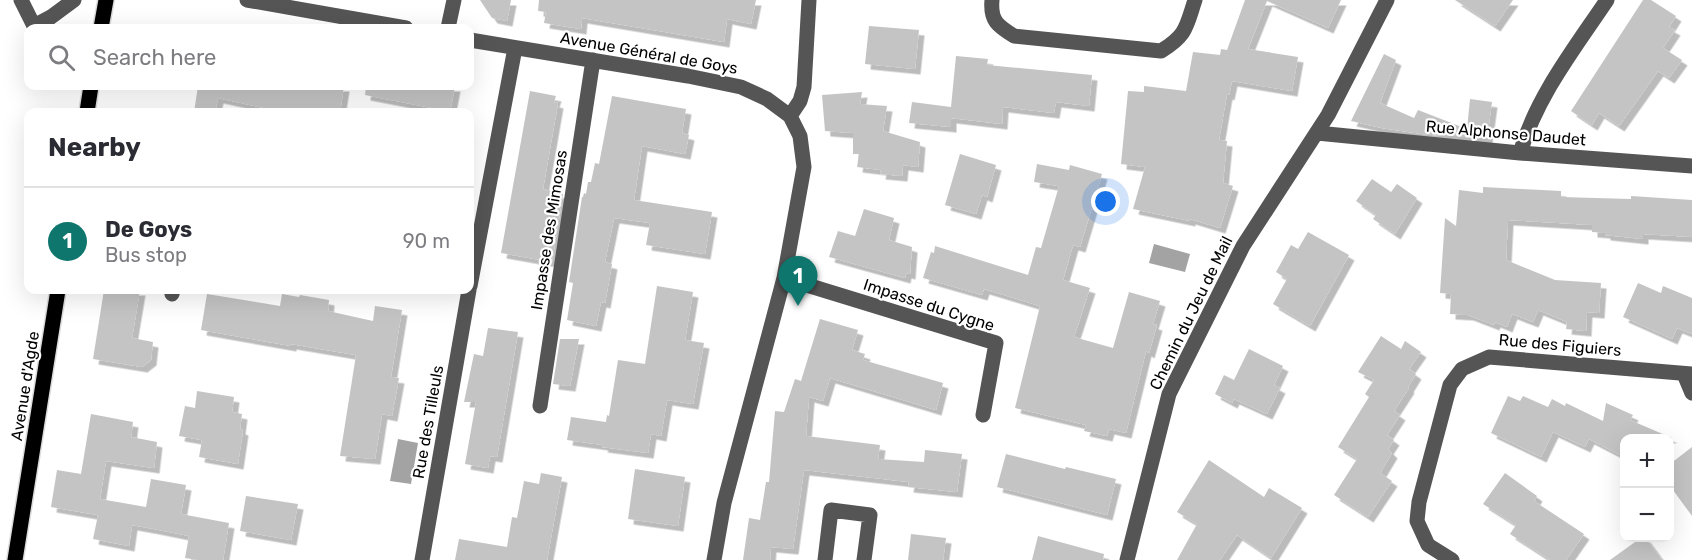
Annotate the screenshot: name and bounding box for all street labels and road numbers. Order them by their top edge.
street label: Avenue Général de Goys [559,28,739,78]
street label: Rue Alphonse Daudet [1425,117,1587,149]
street label: Impasse des Mimosas [527,149,571,311]
street label: Chemin du Jeu de Mail [1146,233,1236,393]
street label: Impasse du Cygne [861,275,997,335]
street label: Avenue d'Agde [7,330,43,442]
street label: Rue des Figuiers [1498,330,1622,360]
street label: Rue des Tilleuls [409,364,447,480]

